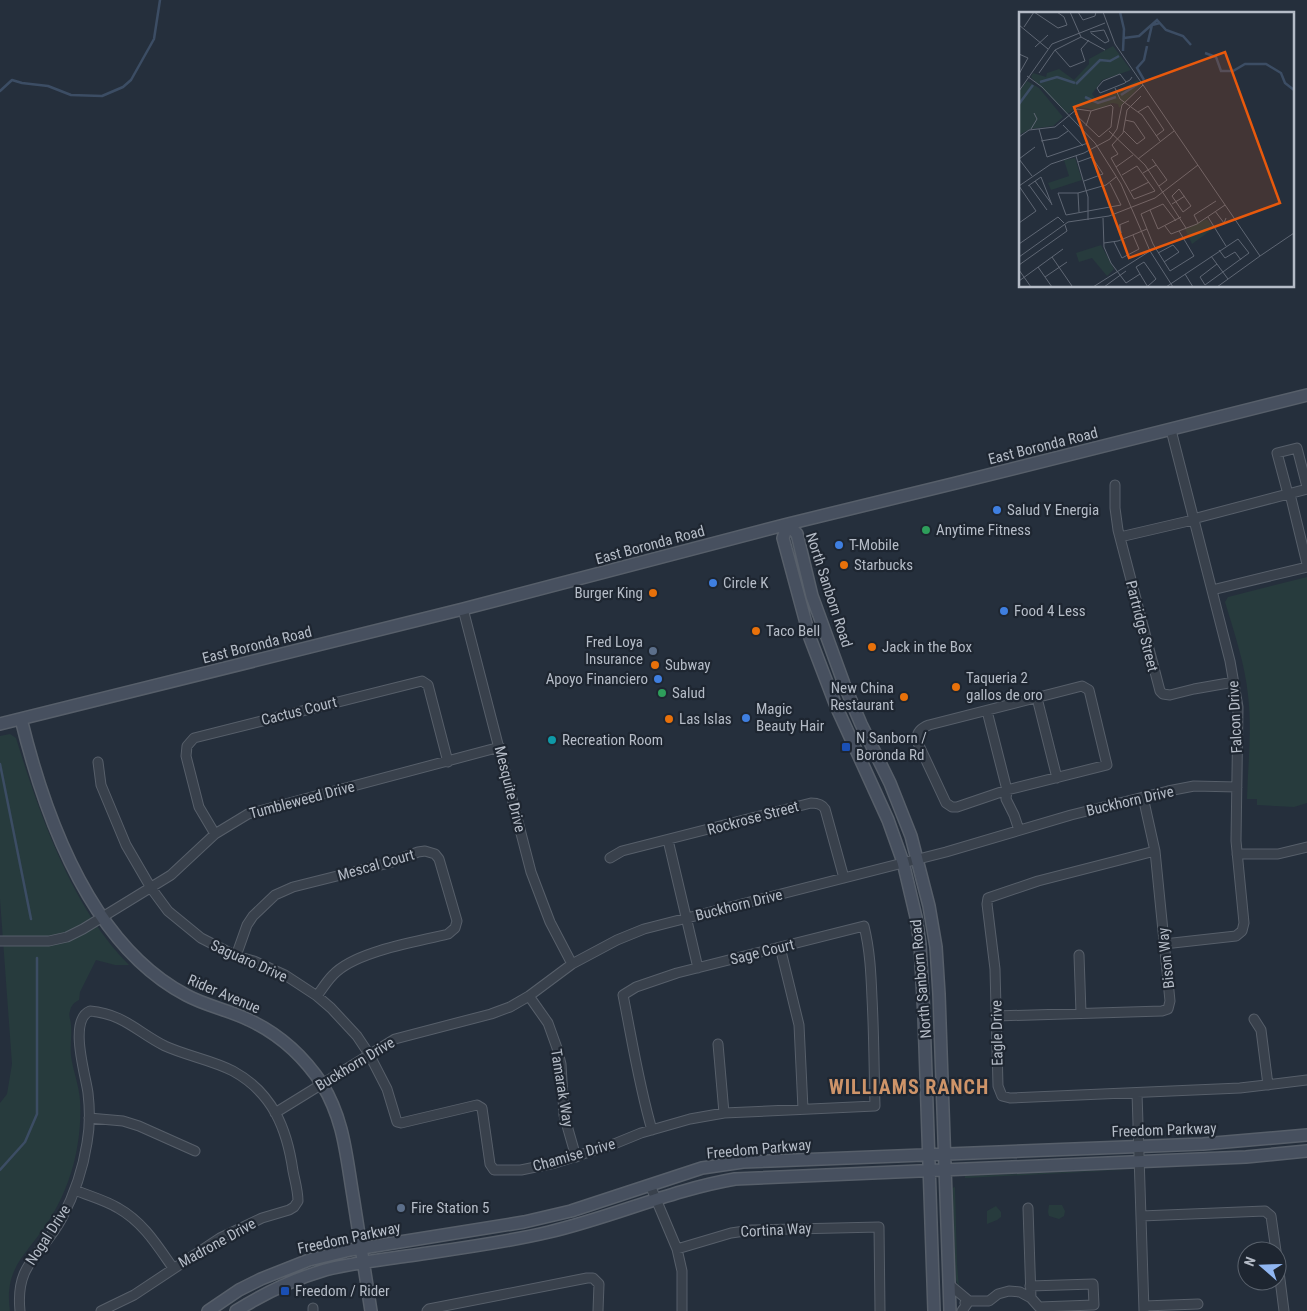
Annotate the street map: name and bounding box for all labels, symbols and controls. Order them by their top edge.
inset map [1019,12,1294,288]
street label: East Boronda Road [986,424,1100,468]
place label: Salud Y Energia [1007,501,1099,519]
marker: Salud Y Energia [991,504,1003,516]
place label: Anytime Fitness [936,521,1031,539]
street label: East Boronda Road [593,522,707,568]
marker: Anytime Fitness [920,524,932,536]
street label: North Sanborn Road [802,530,856,650]
place label: T-Mobile [849,536,899,554]
marker: T-Mobile [833,539,845,551]
place label: Starbucks [854,556,913,574]
marker: Starbucks [838,559,850,571]
place label: Circle K [723,574,769,592]
marker: Circle K [707,577,719,589]
street label: Partridge Street [1122,579,1162,673]
place label: Burger King [574,584,643,602]
marker: Burger King [647,587,659,599]
place label: Food 4 Less [1014,602,1086,620]
marker: Food 4 Less [998,605,1010,617]
place label: Taco Bell [766,622,820,640]
street label: East Boronda Road [200,623,314,667]
marker: Taco Bell [750,625,762,637]
place label: Fred Loya Insurance [585,633,643,668]
place label: Jack in the Box [882,638,972,656]
marker: Jack in the Box [866,641,878,653]
marker: Fred Loya Insurance [647,645,659,657]
place label: Subway [665,656,711,674]
marker: Subway [649,659,661,671]
place label: Taqueria 2 gallos de oro [966,669,1043,704]
place label: Apoyo Financiero [546,670,648,688]
marker: Apoyo Financiero [652,673,664,685]
place label: New China Restaurant [830,679,894,714]
street label: Falcon Drive [1224,680,1246,754]
marker: Taqueria 2 gallos de oro [950,681,962,693]
place label: Salud [672,684,705,702]
marker: Salud [656,687,668,699]
marker: New China Restaurant [898,691,910,703]
street label: Cactus Court [259,693,339,729]
place label: Magic Beauty Hair [756,700,825,735]
place label: Las Islas [679,710,732,728]
marker: Magic Beauty Hair [740,712,752,724]
marker: Las Islas [663,713,675,725]
place label: N Sanborn / Boronda Rd [856,729,927,764]
place label: Recreation Room [562,731,663,749]
marker: Recreation Room [546,734,558,746]
marker: N Sanborn / Boronda Rd [840,741,852,753]
street label: Mesquite Drive [491,744,529,834]
street label: Tumbleweed Drive [247,777,357,823]
street label: Buckhorn Drive [1085,782,1175,820]
street label: Rockrose Street [705,797,801,839]
street label: Mescal Court [336,845,416,885]
street label: Buckhorn Drive [694,885,784,925]
street label: North Sanborn Road [907,919,935,1039]
street label: Bison Way [1154,927,1178,989]
street label: Sage Court [728,935,796,969]
street label: Saguaro Drive [208,936,290,986]
street label: Rider Avenue [185,971,263,1017]
street label: Eagle Drive [987,1000,1007,1066]
street label: Buckhorn Drive [312,1033,398,1095]
street label: Tamarak Way [547,1048,577,1128]
district label: WILLIAMS RANCH [829,1075,989,1099]
street label: Freedom Parkway [1111,1119,1217,1141]
street label: Chamise Drive [531,1135,617,1175]
street label: Freedom Parkway [706,1135,812,1163]
place label: Fire Station 5 [411,1199,490,1217]
street label: Nogal Drive [22,1201,74,1269]
marker: Fire Station 5 [395,1202,407,1214]
street label: Madrone Drive [175,1214,259,1272]
street label: Freedom Parkway [296,1218,402,1258]
street label: Cortina Way [740,1219,812,1241]
north arrow [1237,1241,1287,1291]
text: N [1241,1255,1259,1268]
place label: Freedom / Rider [295,1282,390,1300]
marker: Freedom / Rider [279,1285,291,1297]

